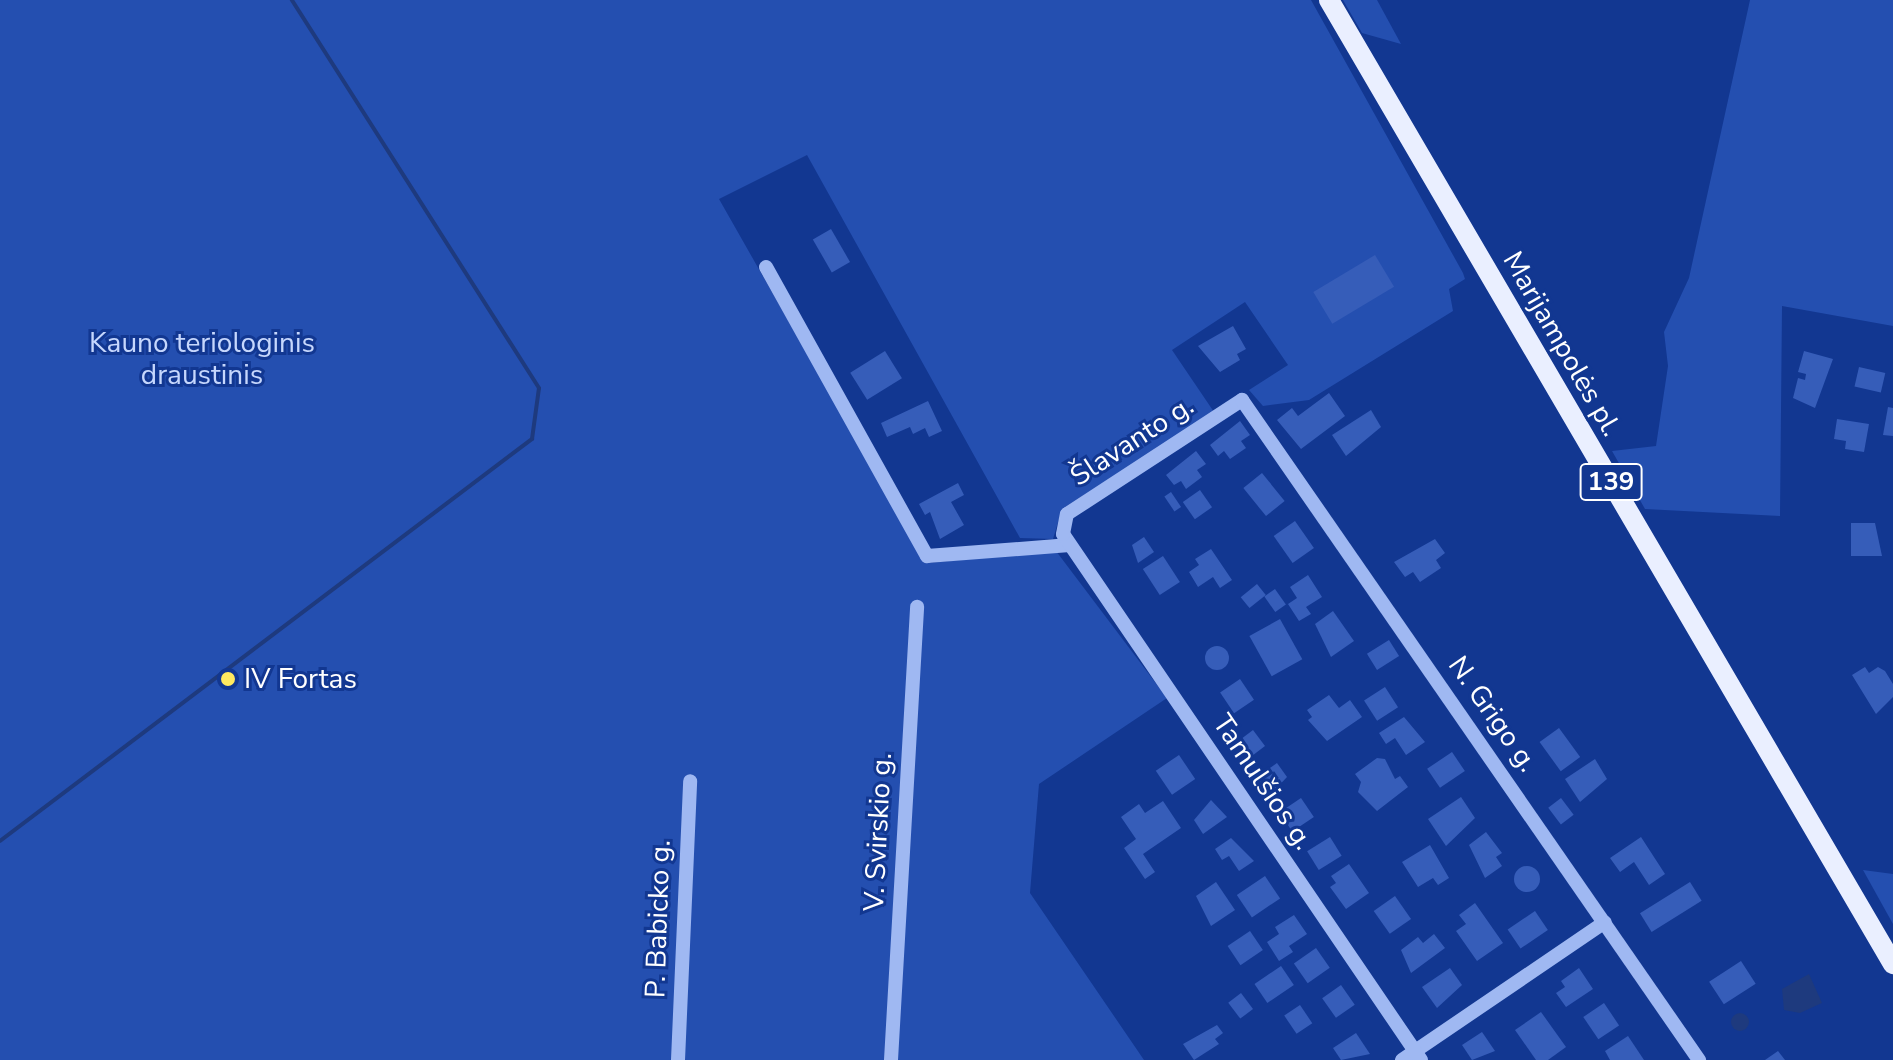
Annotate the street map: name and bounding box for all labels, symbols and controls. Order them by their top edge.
street label: Marijampolės pl. [1496,246,1628,442]
park label: Kauno teriologinis draustinis [89,326,315,392]
street label: Šlavanto g. [1064,389,1200,493]
road number: 139 [1579,460,1643,504]
street label: N. Grigo g. [1441,650,1545,778]
place label: IV Fortas [244,662,357,696]
marker: IV Fortas [219,670,237,688]
street label: Tamulšios g. [1205,708,1321,856]
street label: V. Svirskio g. [857,752,899,912]
street label: P. Babicko g. [638,839,678,999]

